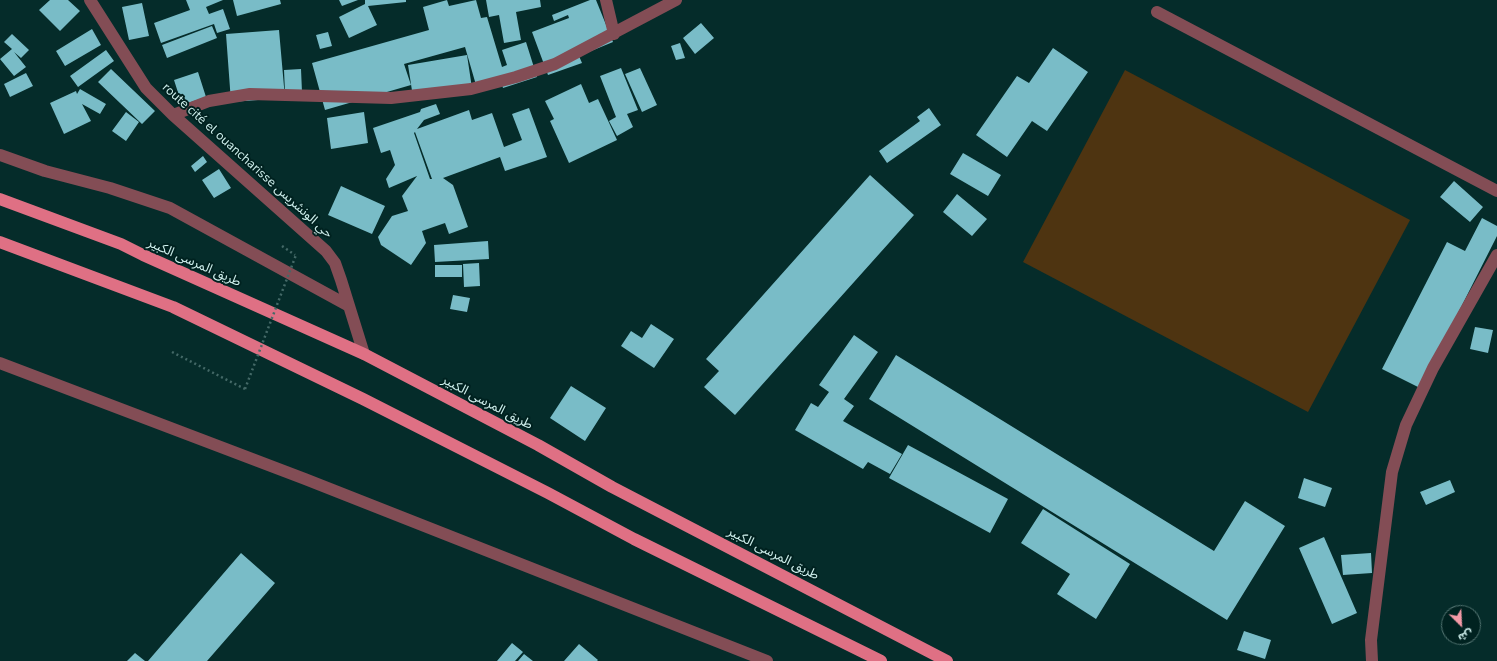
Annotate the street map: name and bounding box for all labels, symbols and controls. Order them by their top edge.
street label: route cité el ouancharisse حي الونشريس [159,80,335,242]
street label: طريق المرسى الكبير [145,235,243,291]
street label: طريق المرسى الكبير [439,372,535,434]
street label: طريق المرسى الكبير [725,524,821,584]
north arrow [1441,605,1481,645]
text: ش [1456,626,1476,645]

